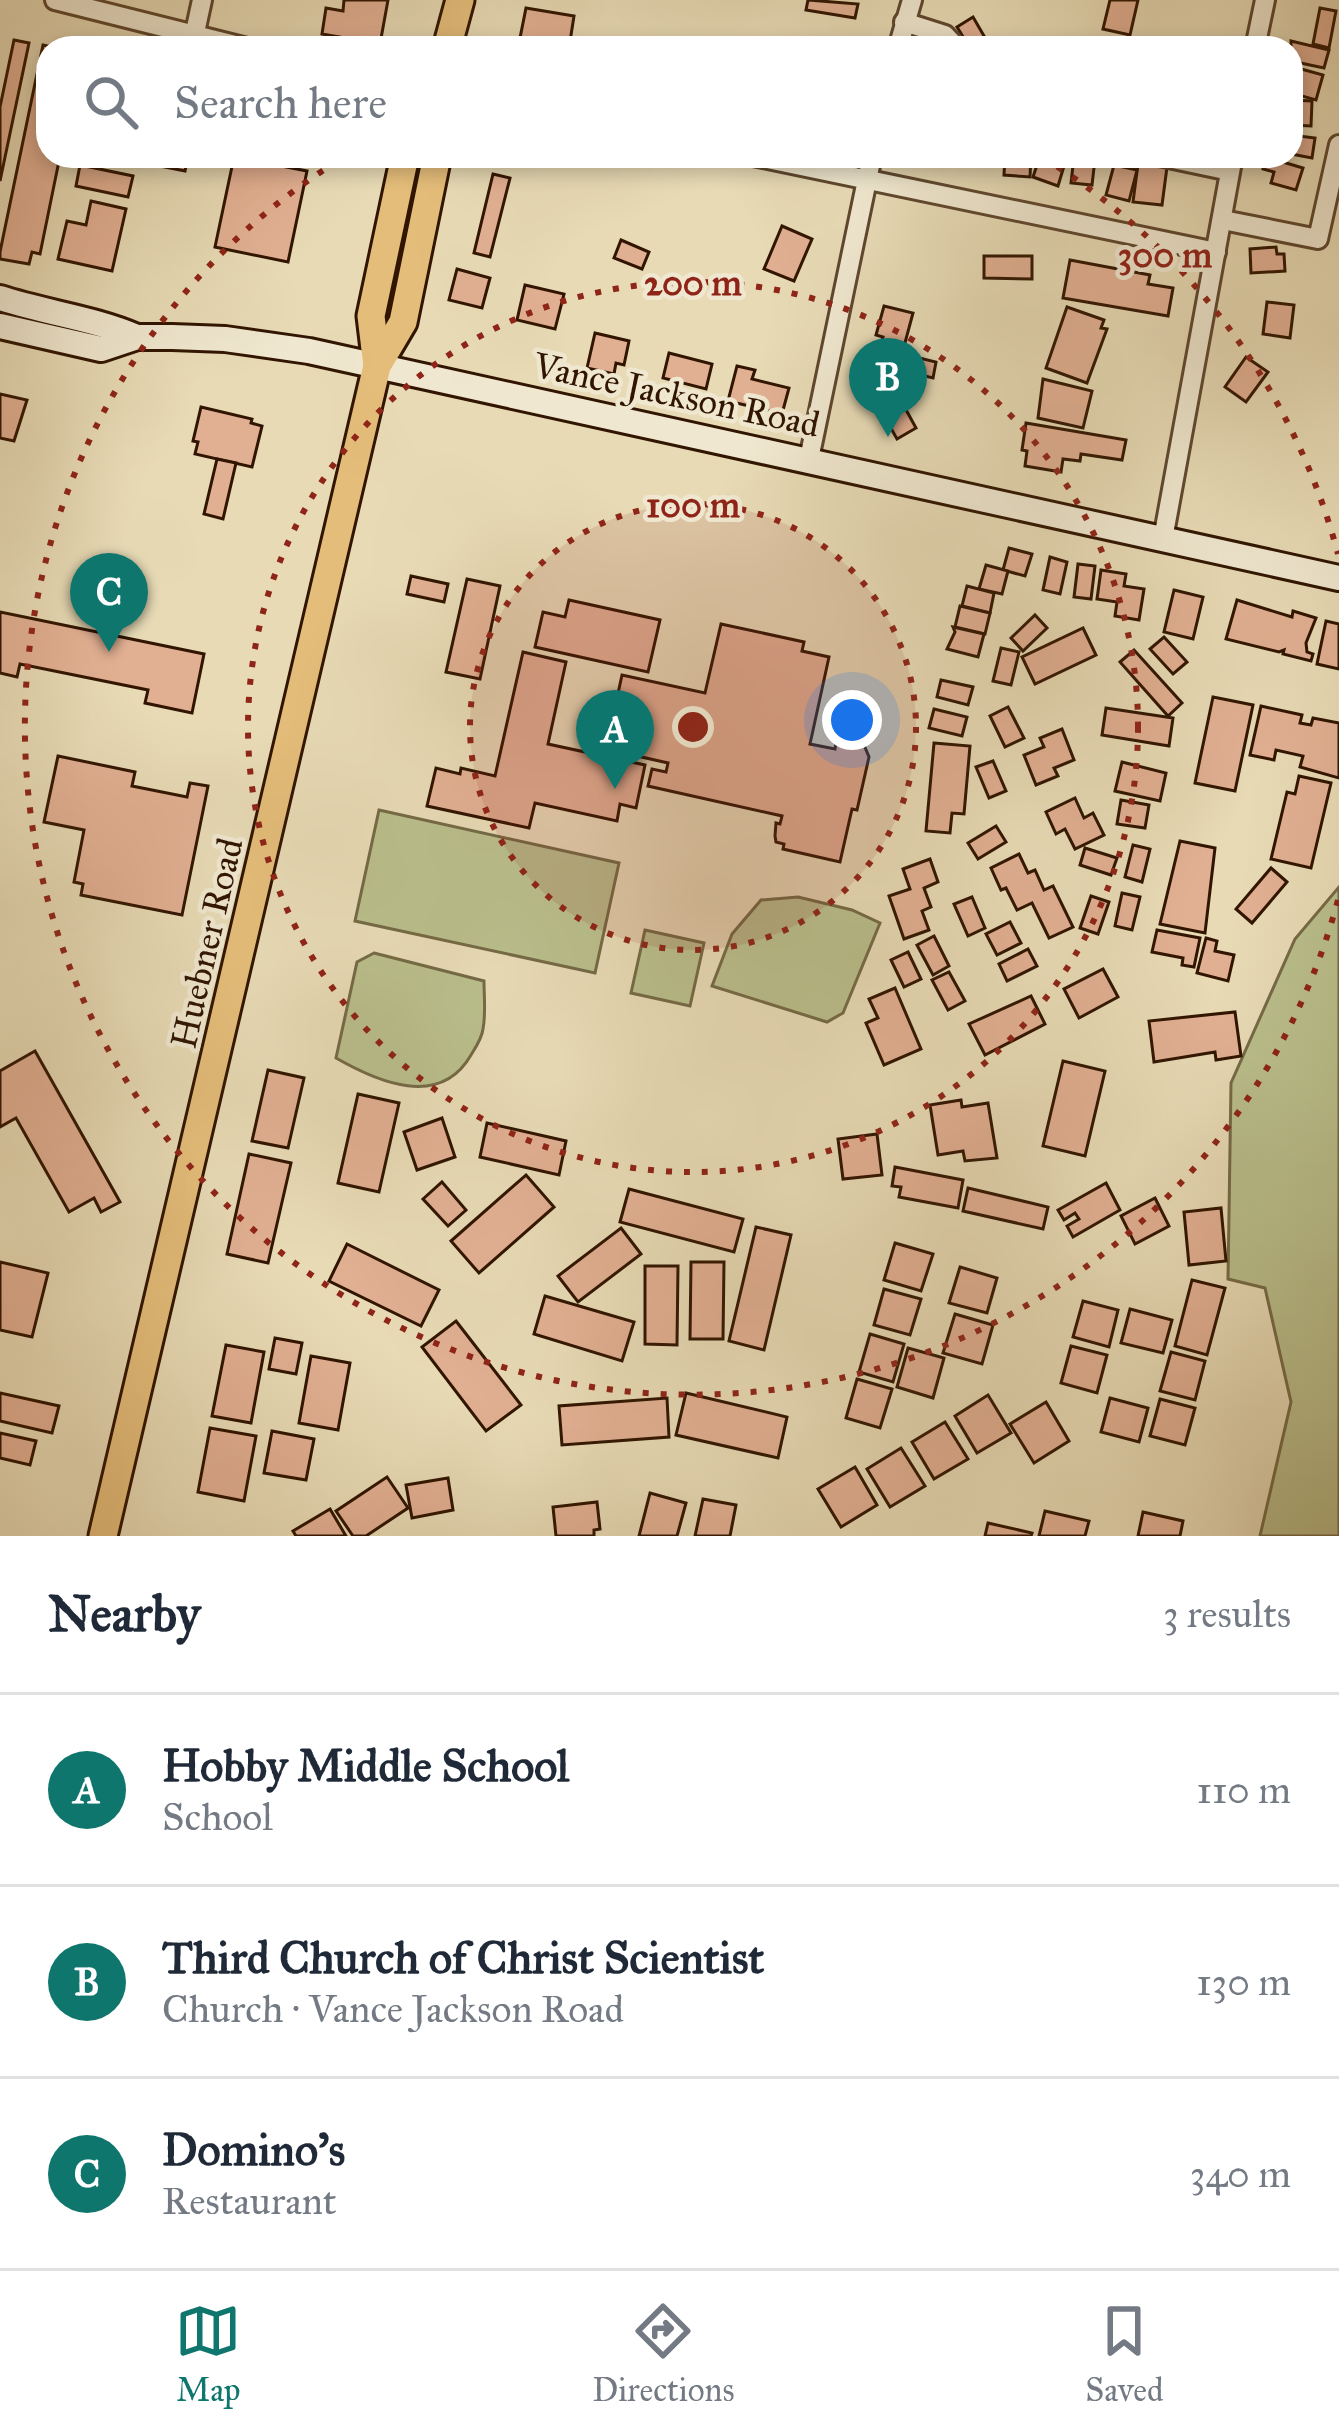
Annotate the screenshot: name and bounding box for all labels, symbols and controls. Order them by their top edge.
search box [36,36,1303,168]
icon: search [78,69,144,135]
text: Search here [174,75,387,130]
text: 300 m [1118,233,1213,277]
text: 200 m [644,261,743,305]
pin: B [849,338,927,437]
street label: Vance Jackson Road [529,343,824,447]
text: 100 m [646,483,741,527]
pin: C [70,553,148,652]
pin: A [576,690,654,789]
your location [822,690,882,750]
centre of rings [672,706,714,748]
street label: Huebner Road [161,834,253,1053]
text: Nearby [48,1583,200,1645]
text: 3 results [1163,1590,1291,1638]
text: Hobby Middle School [162,1738,569,1793]
text: A [74,1766,100,1814]
text: 110 m [1196,1766,1291,1814]
text: School [162,1793,273,1841]
text: Third Church of Christ Scientist [162,1930,764,1985]
text: B [74,1958,100,2006]
text: 130 m [1196,1958,1291,2006]
text: Church · Vance Jackson Road [162,1985,624,2033]
text: Domino's [162,2122,345,2177]
text: C [74,2150,100,2198]
text: 340 m [1190,2150,1291,2198]
text: Restaurant [162,2177,337,2225]
tab: Map [175,2298,241,2410]
tab: Directions [592,2298,734,2410]
tab: Saved [1085,2298,1164,2410]

